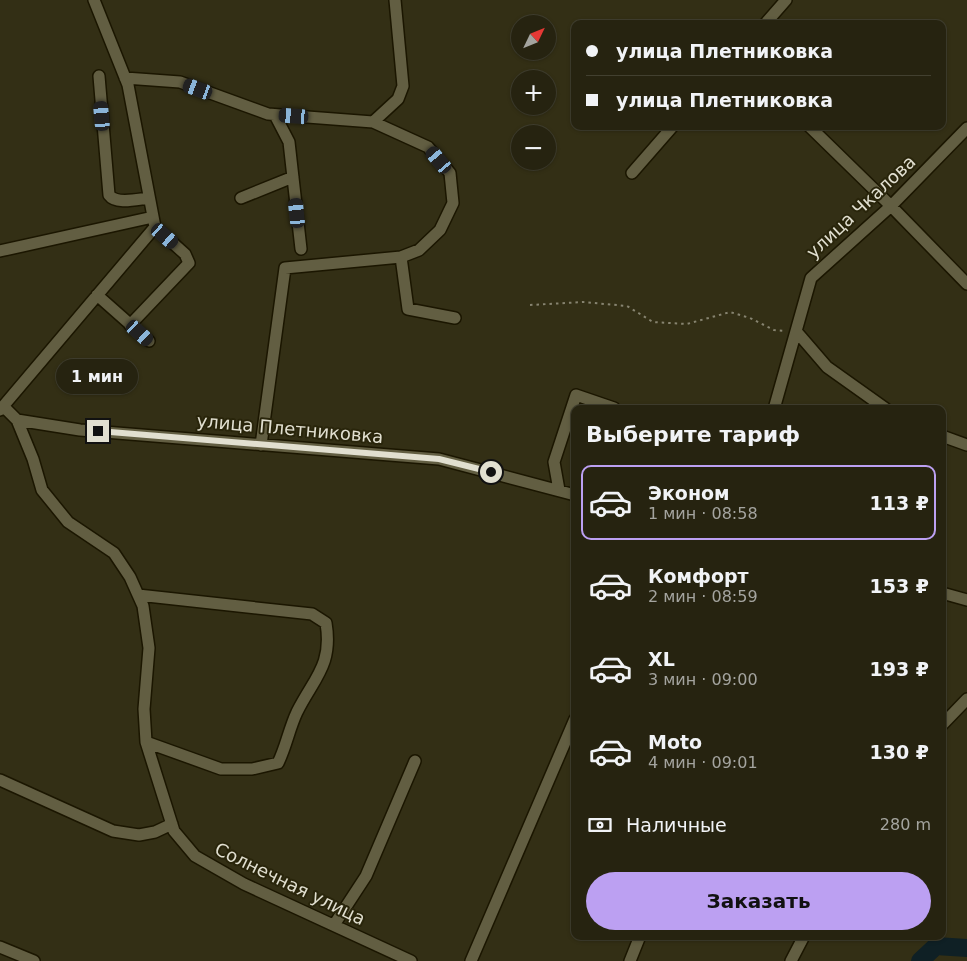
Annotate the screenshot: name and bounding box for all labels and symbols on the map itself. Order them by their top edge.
north arrow [511,15,556,60]
car [181,77,214,101]
car [93,100,110,132]
car [278,107,309,125]
car [423,144,454,176]
street label: улица Чкалова [802,151,919,262]
car [287,197,306,229]
car [148,220,181,252]
car [123,317,156,349]
callout: 1 мин [57,358,139,394]
street label: улица Плетниковка [196,410,384,447]
route end [87,420,109,442]
route start [480,461,502,483]
street label: Солнечная улица [211,838,369,929]

